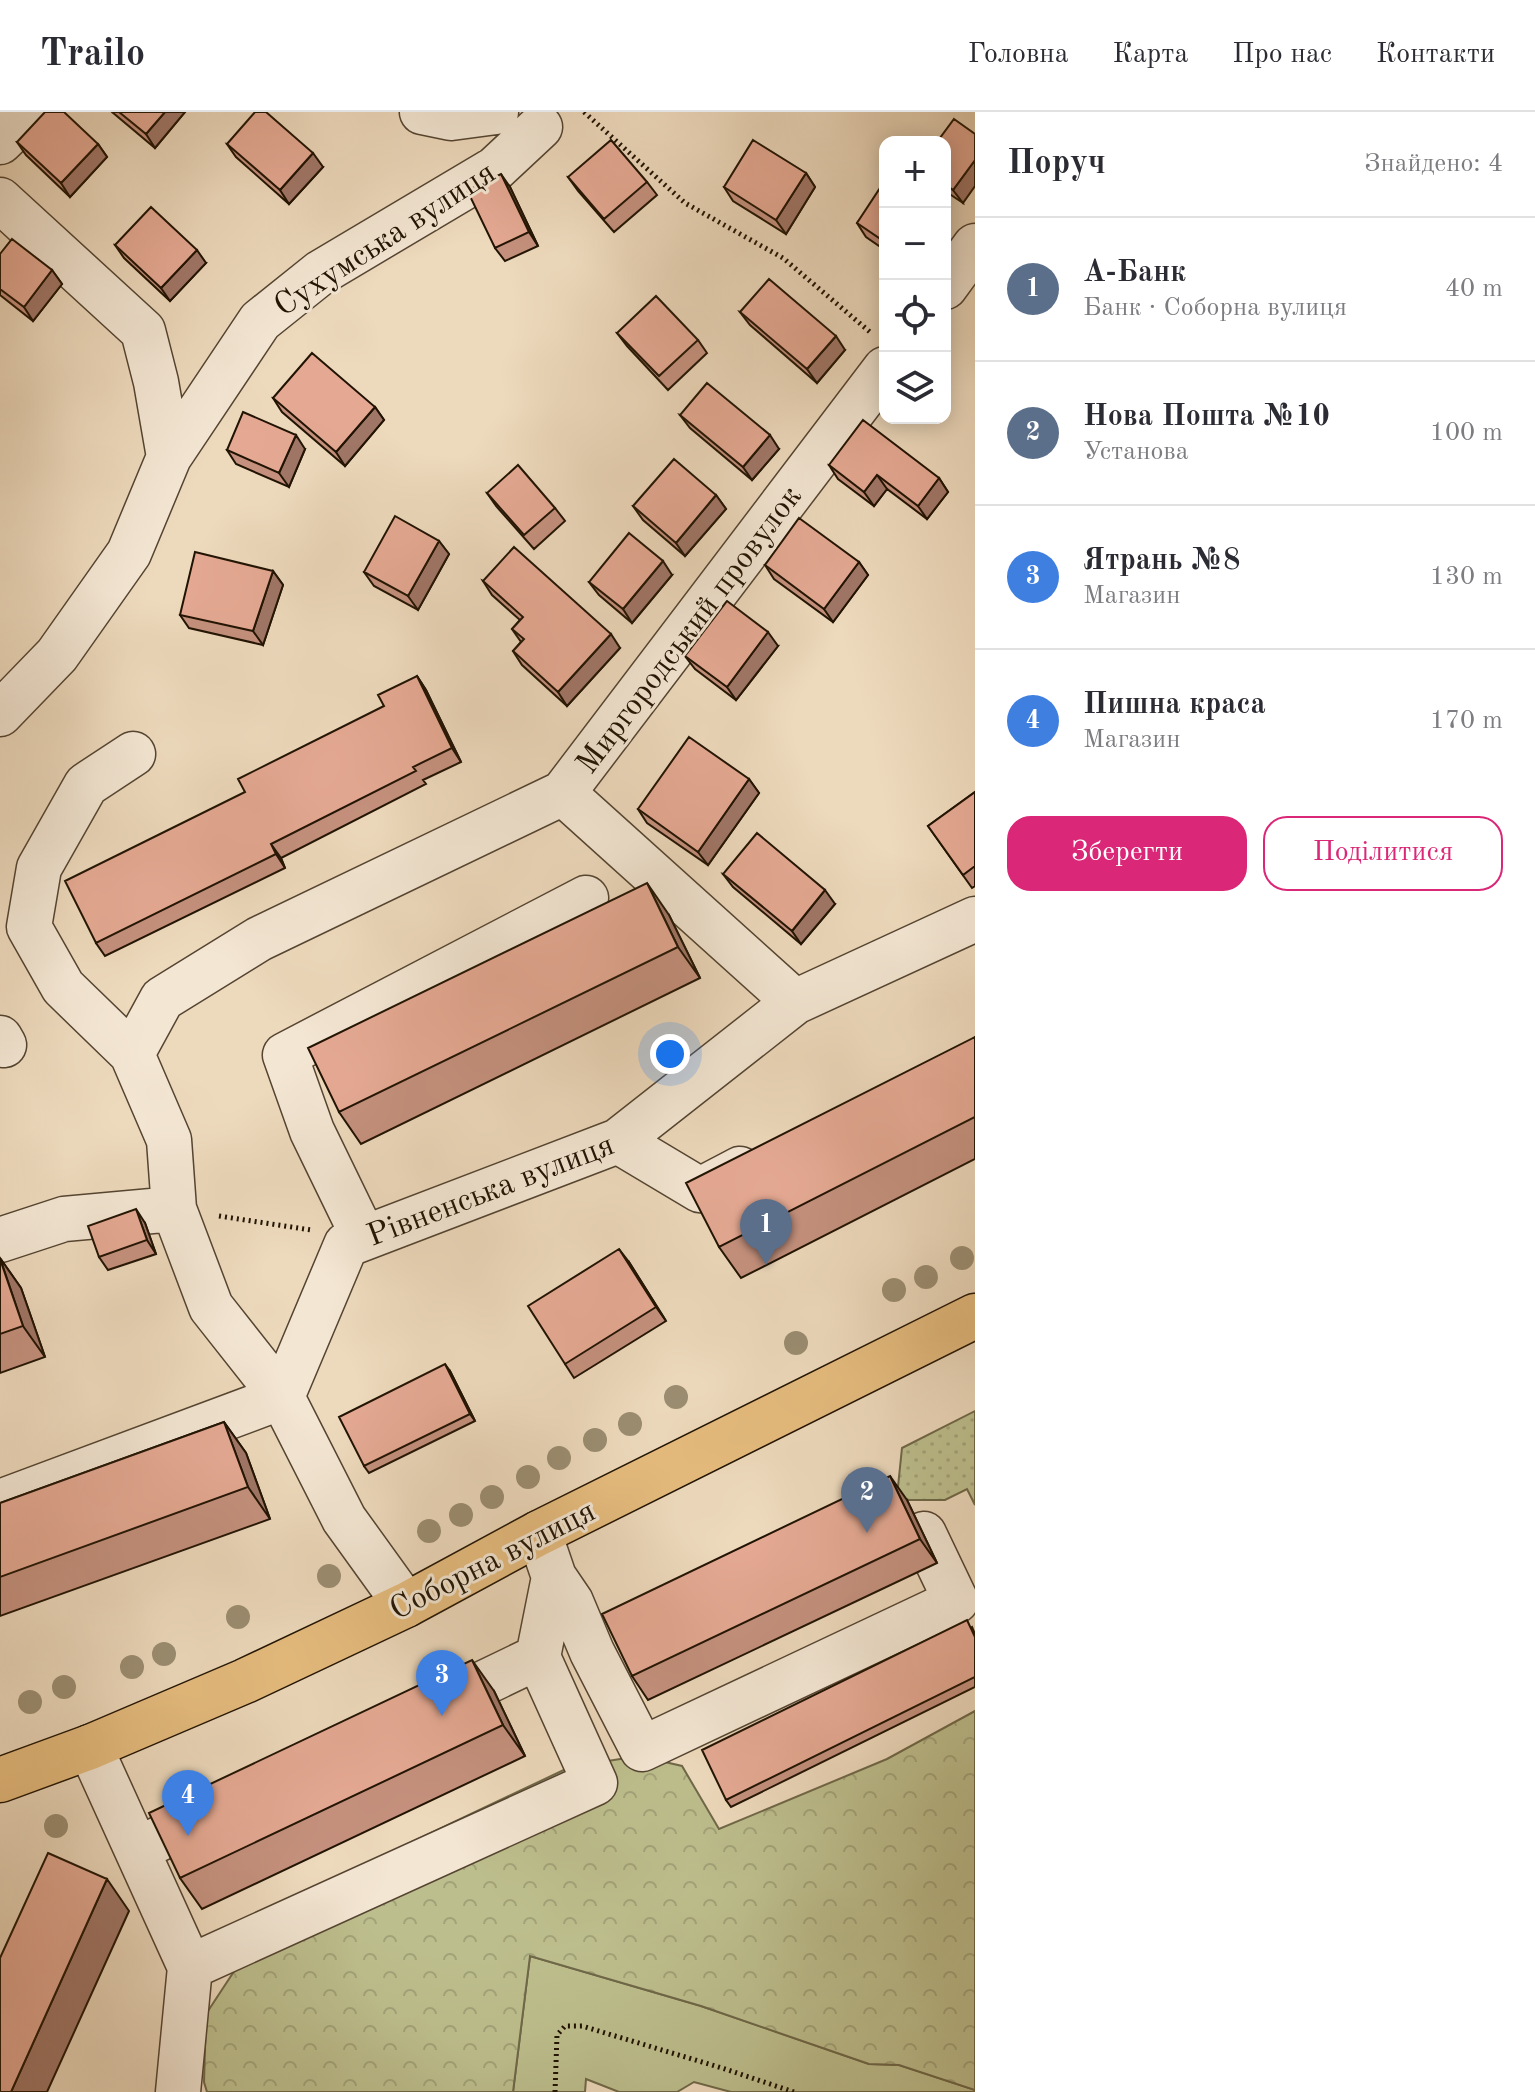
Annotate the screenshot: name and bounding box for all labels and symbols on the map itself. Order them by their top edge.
street label: Сухумська вулиця [269,157,502,324]
street label: Миргородський провулок [572,481,809,781]
your location [650,1034,690,1074]
street label: Рівненська вулиця [363,1130,619,1254]
pin: 1 [740,1199,792,1265]
pin: 2 [841,1467,893,1533]
street label: Соборна вулиця [385,1496,601,1627]
pin: 3 [416,1650,468,1716]
pin: 4 [162,1770,214,1836]

